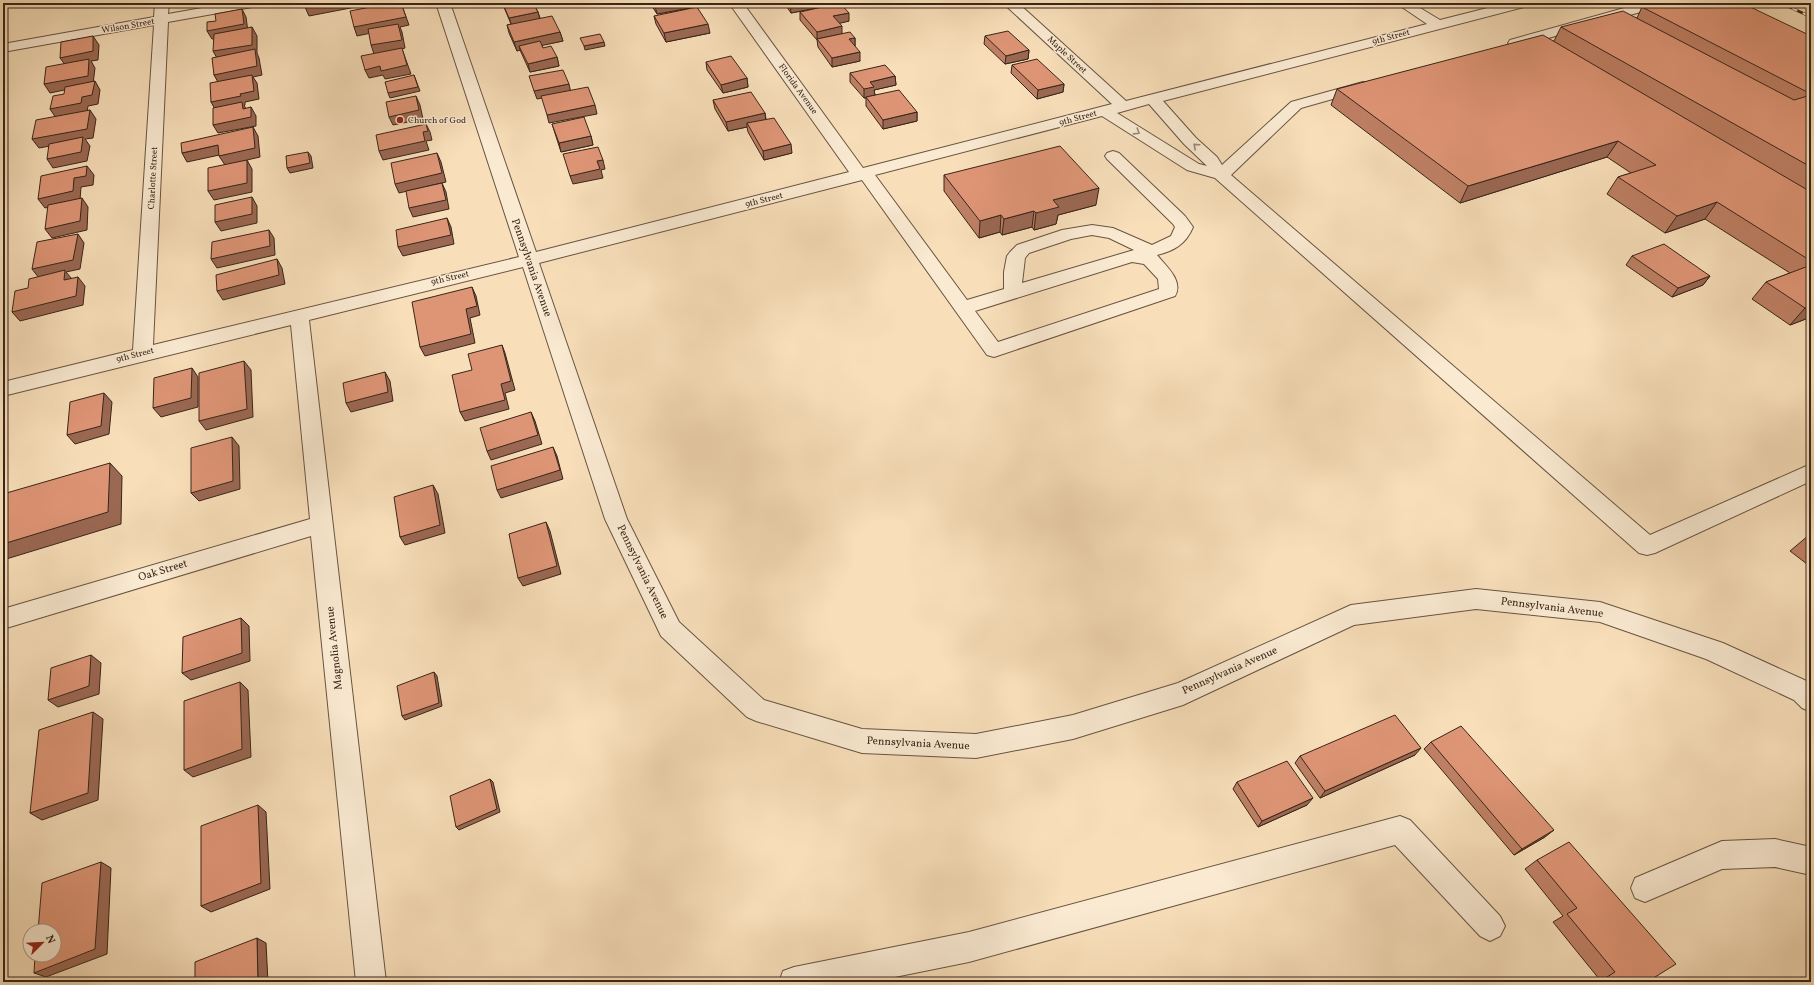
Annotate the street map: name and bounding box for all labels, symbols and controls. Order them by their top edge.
street label: Wilson Street [100,15,156,37]
street label: 9th Street [1371,26,1411,48]
street label: Maple Street [1044,33,1090,77]
street label: Florida Avenue [775,61,821,117]
street label: 9th Street [1058,107,1098,129]
place label: Church of God [408,114,466,127]
marker: Church of God [395,115,405,125]
one-way arrow [1133,128,1140,135]
one-way arrow [1193,144,1200,151]
street label: Charlotte Street [145,146,161,210]
street label: 9th Street [744,189,784,211]
street label: Pennsylvania Avenue [507,217,555,319]
street label: 9th Street [430,267,470,289]
street label: 9th Street [115,344,155,366]
street label: Pennsylvania Avenue [613,522,671,622]
street label: Oak Street [137,556,189,586]
street label: Pennsylvania Avenue [1500,594,1604,622]
street label: Magnolia Avenue [323,605,347,691]
street label: Pennsylvania Avenue [1180,643,1280,699]
street label: Pennsylvania Avenue [866,734,970,754]
north arrow [22,923,62,963]
text: N [41,933,58,946]

